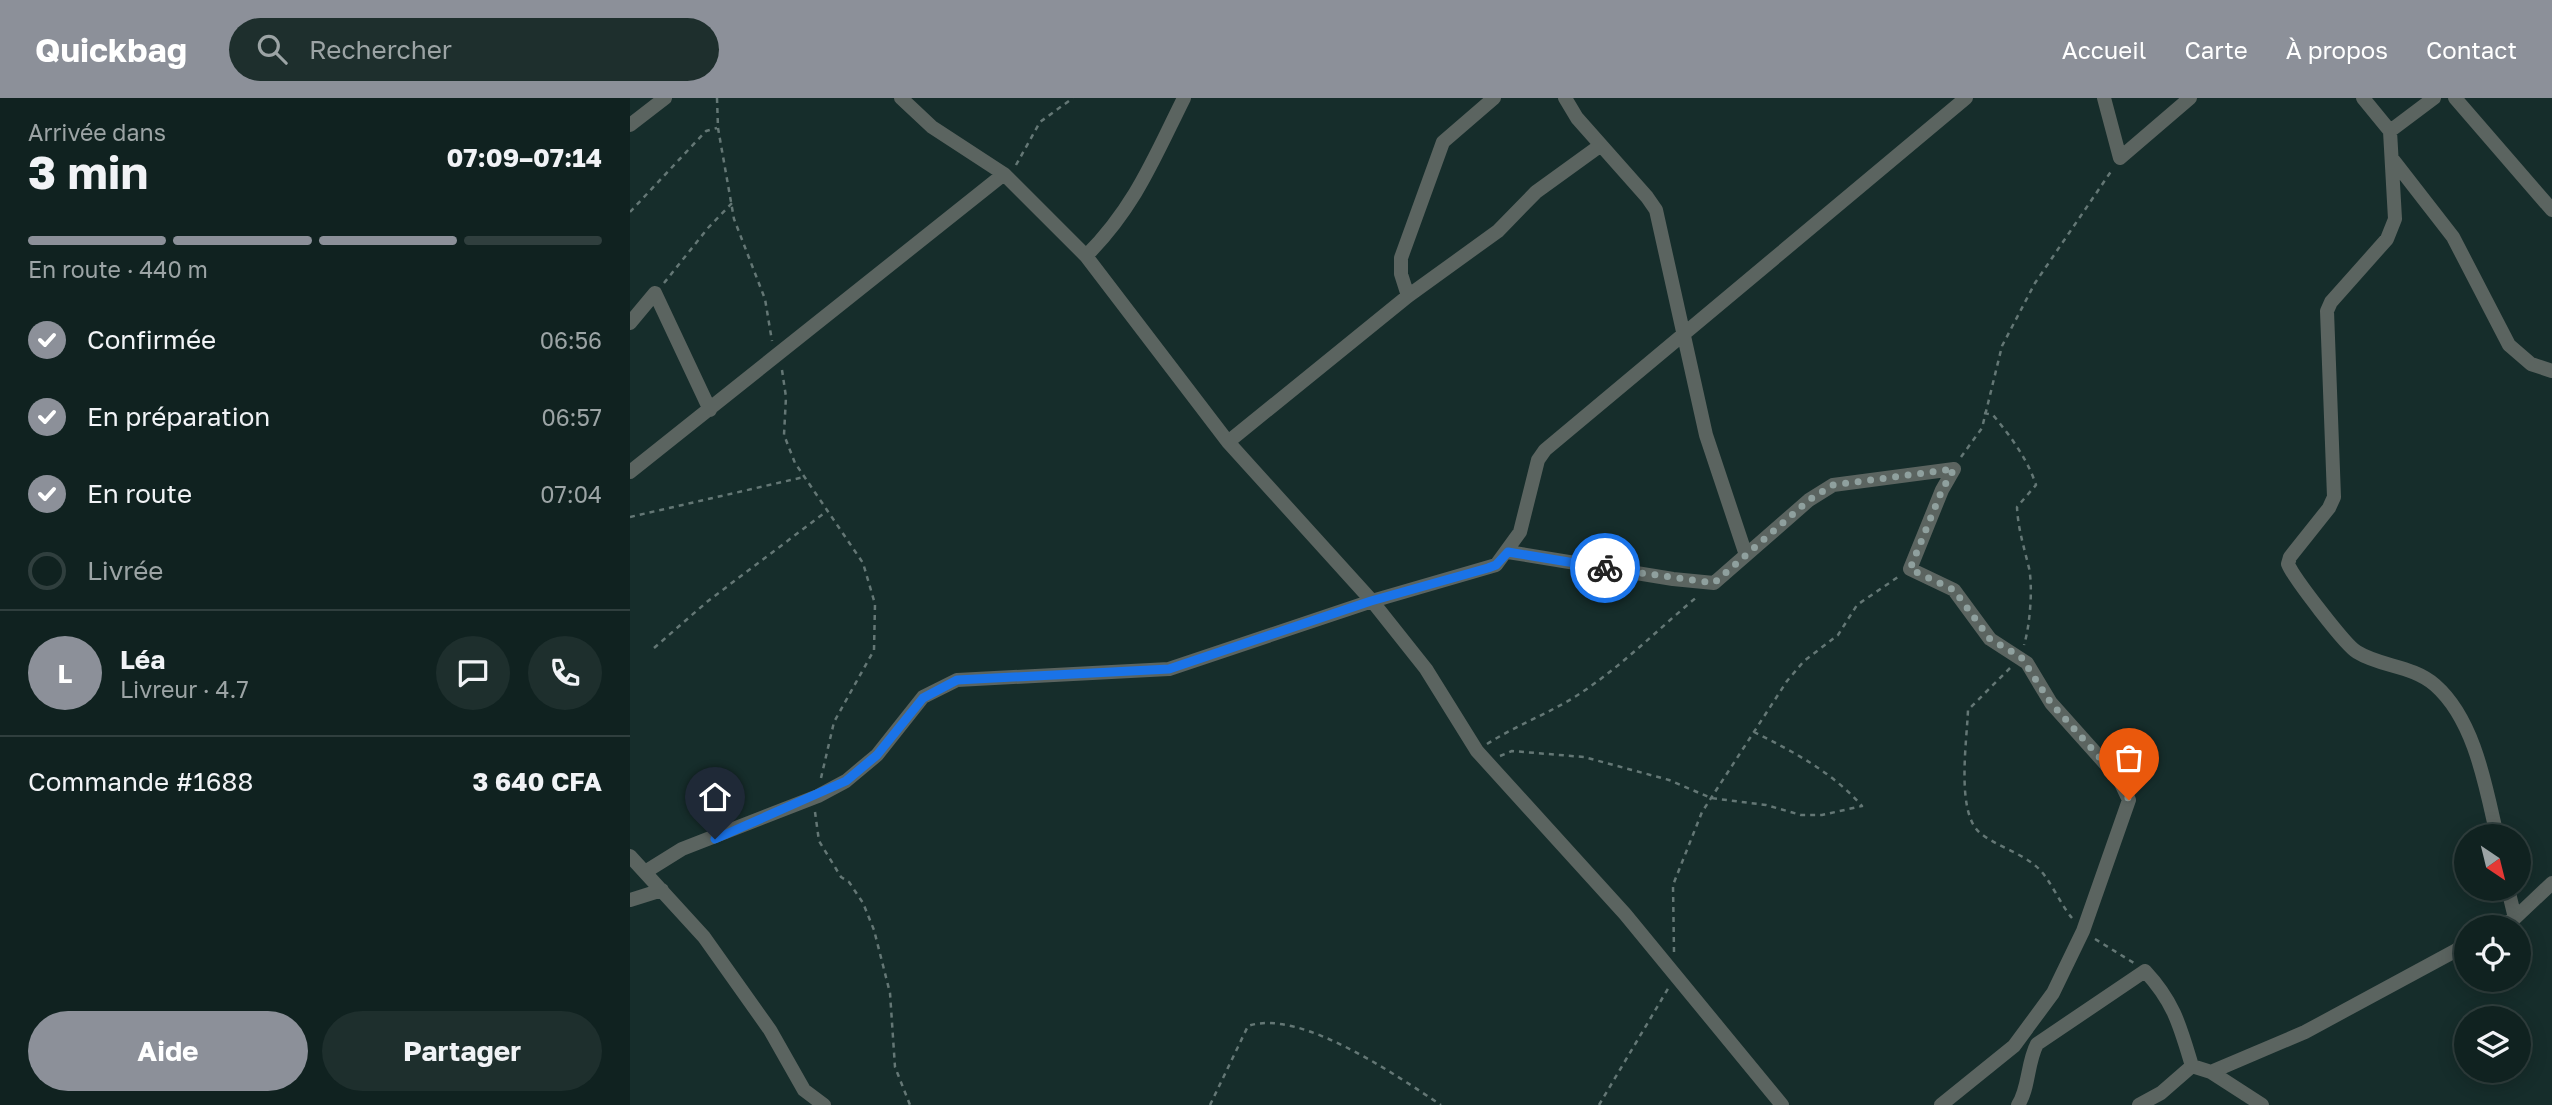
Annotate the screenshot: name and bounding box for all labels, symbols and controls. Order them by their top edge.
search box [229,18,719,81]
text: Quickbag [35,30,187,69]
icon: search [253,30,291,68]
text: Rechercher [309,34,452,65]
text: Accueil [2062,35,2146,64]
text: Carte [2184,35,2248,64]
text: À propos [2286,35,2388,64]
text: Contact [2426,35,2517,64]
text: Arrivée dans [28,118,166,146]
text: 07:09–07:14 [446,142,602,173]
text: 3 min [28,144,148,199]
text: En route · 440 m [28,255,208,283]
icon: check [28,321,66,359]
text: Confirmée [87,324,216,355]
text: 06:56 [540,326,602,354]
icon: check [28,398,66,436]
text: En préparation [87,401,270,432]
text: 06:57 [541,403,602,431]
icon: check [28,475,66,513]
text: En route [87,478,192,509]
text: 07:04 [540,480,602,508]
courier [1570,533,1640,603]
icon: bike [1586,549,1624,587]
text: Livrée [87,555,163,586]
button: chat [436,636,510,710]
button: phone [528,636,602,710]
text: Léa [120,644,165,675]
text: L [58,658,72,689]
text: Livreur · 4.7 [120,675,249,703]
pin [2099,728,2159,800]
icon: bag [2110,739,2148,777]
text: Commande #1688 [28,766,253,797]
text: 3 640 CFA [472,766,602,797]
pin [685,767,745,839]
icon: home [696,778,734,816]
north arrow [2454,824,2530,901]
map controls [2454,824,2531,1083]
button: locate [2454,915,2531,992]
button: layers [2454,1006,2531,1083]
button: Aide [28,1011,308,1091]
button: Partager [322,1011,602,1091]

